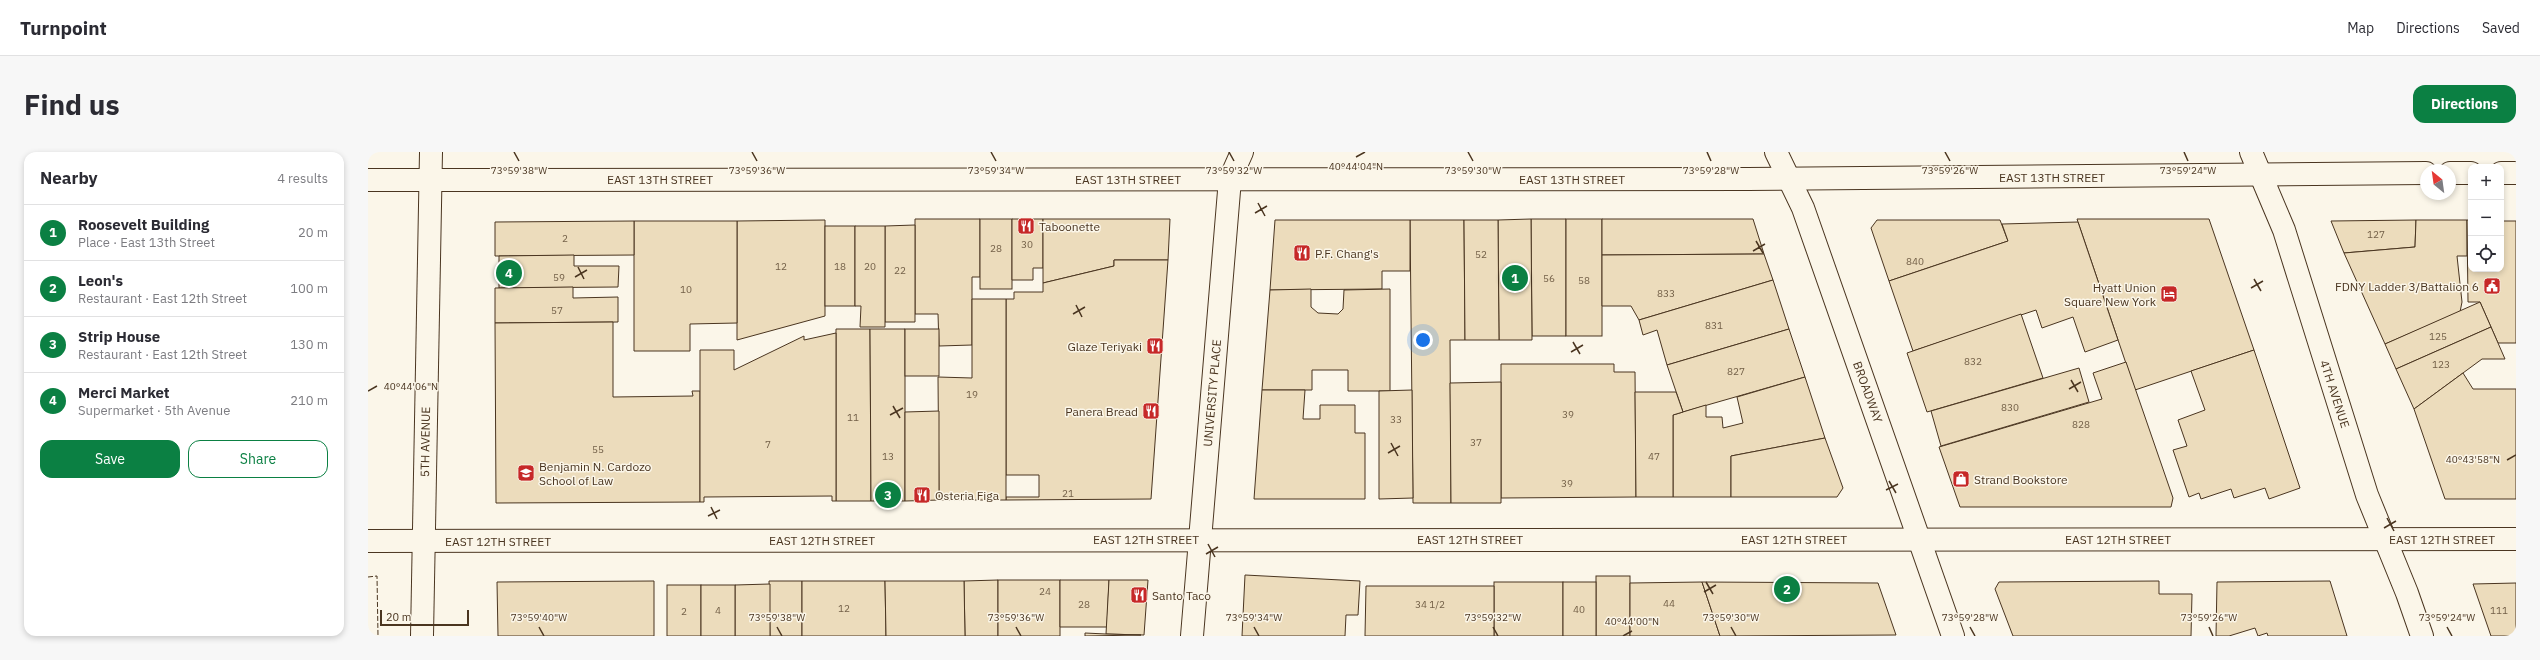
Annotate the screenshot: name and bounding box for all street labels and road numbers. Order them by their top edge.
street label: EAST 13TH STREET [1999,170,2105,185]
street label: EAST 13TH STREET [607,172,713,187]
street label: EAST 13TH STREET [1075,172,1181,187]
street label: EAST 13TH STREET [1519,172,1625,187]
street label: UNIVERSITY PLACE [1200,339,1224,447]
street label: 4TH AVENUE [2317,358,2353,430]
street label: BROADWAY [1850,359,1886,425]
street label: 5TH AVENUE [417,407,433,477]
street label: EAST 12TH STREET [1093,532,1199,547]
street label: EAST 12TH STREET [1417,532,1523,547]
street label: EAST 12TH STREET [1741,532,1847,547]
street label: EAST 12TH STREET [2065,532,2171,547]
street label: EAST 12TH STREET [2389,532,2495,547]
street label: EAST 12TH STREET [769,533,875,548]
street label: EAST 12TH STREET [445,534,551,549]

